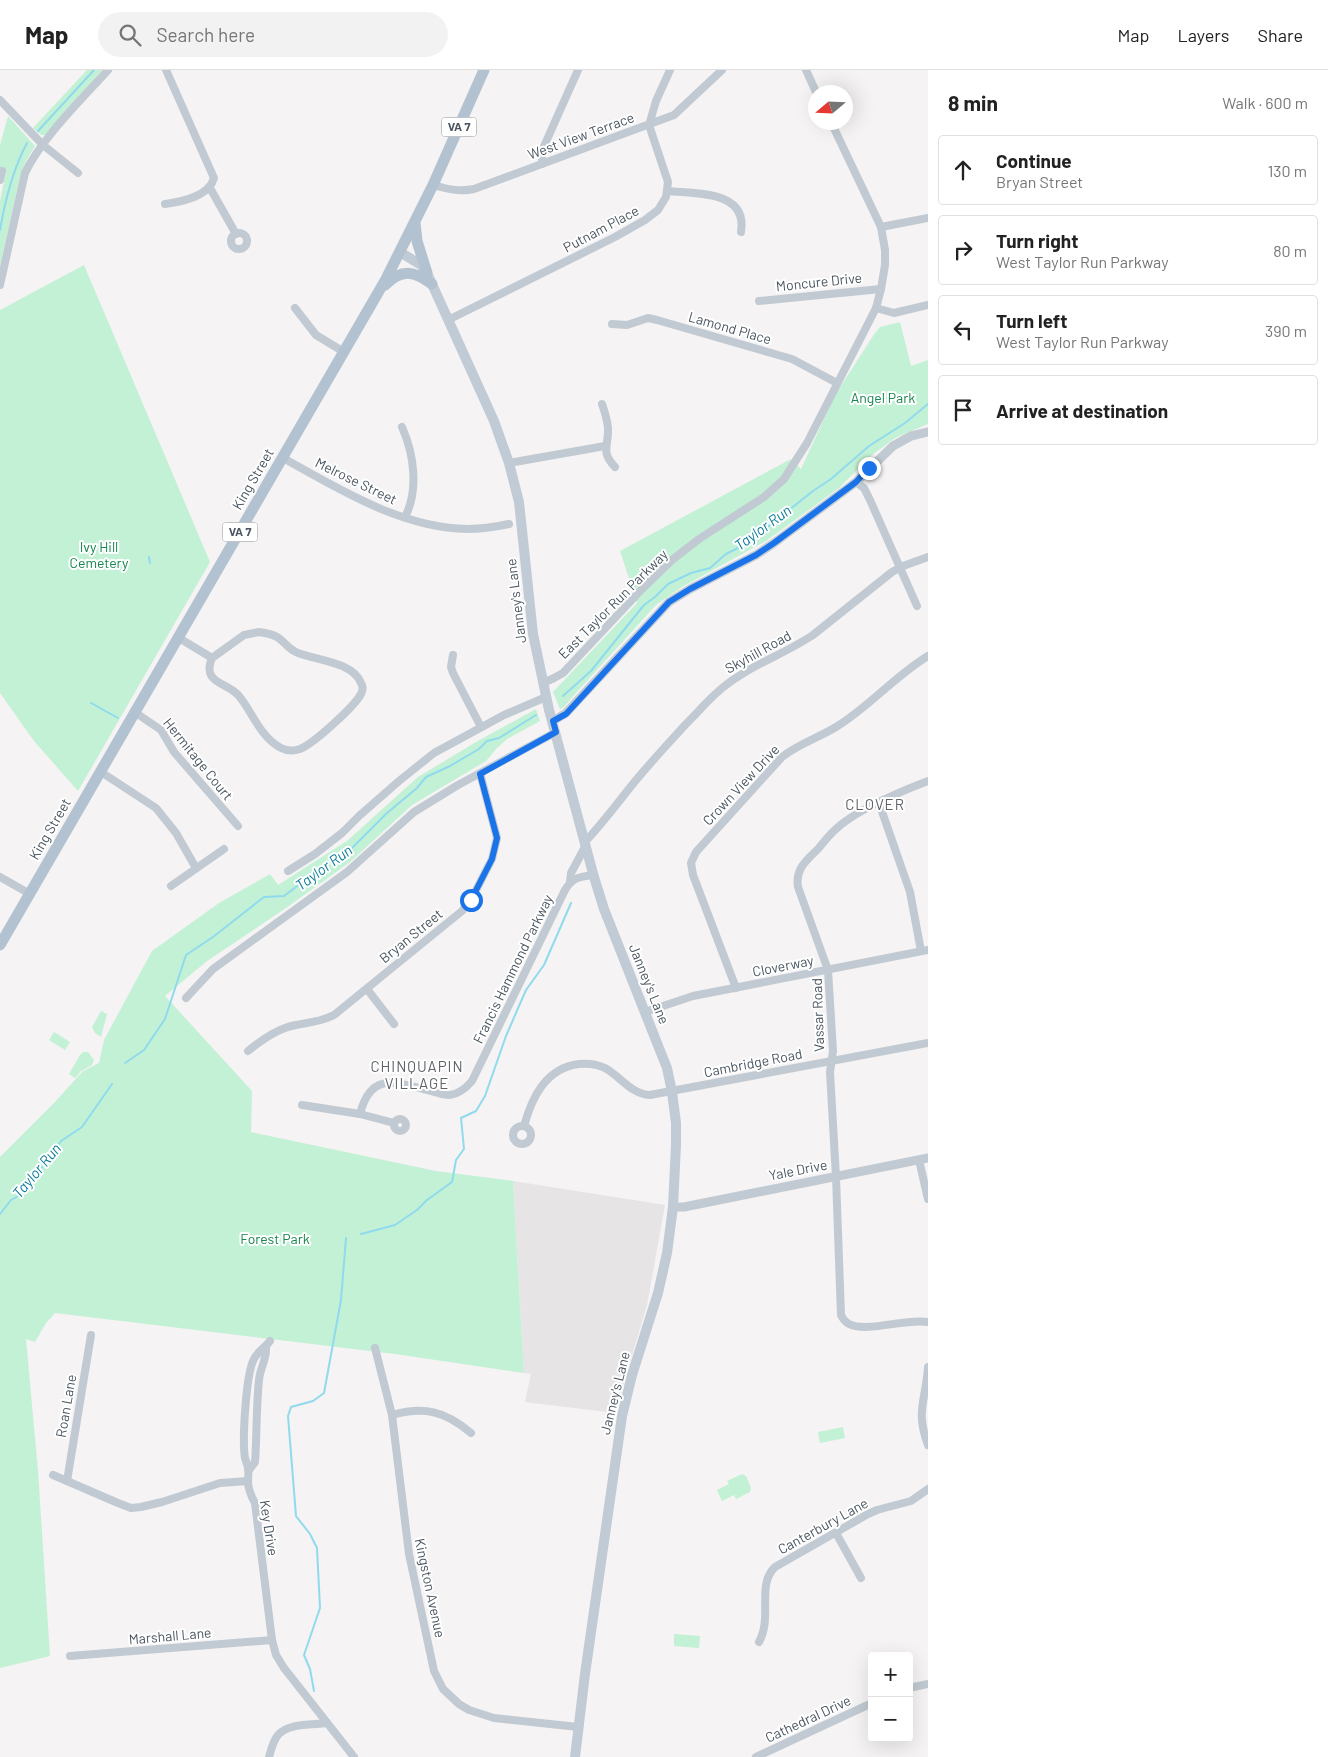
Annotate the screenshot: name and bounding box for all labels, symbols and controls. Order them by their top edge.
search box [98,12,448,57]
text: Map [25,20,68,49]
icon: search [116,21,144,49]
text: Search here [156,23,255,46]
text: Map [1117,24,1149,46]
text: Layers [1177,24,1230,46]
text: Share [1258,24,1303,46]
north arrow [808,85,853,130]
text: 8 min [948,90,998,115]
text: Walk · 600 m [1222,93,1308,112]
street label: West View Terrace [525,108,636,163]
road number: VA 7 [442,118,476,136]
text: Continue [996,149,1072,172]
icon: ahead [949,156,977,184]
text: 130 m [1268,161,1307,180]
text: Bryan Street [996,172,1083,191]
street label: Putnam Place [560,201,642,256]
text: Turn right [996,229,1078,252]
icon: right [949,236,977,264]
text: 80 m [1273,241,1307,260]
text: West Taylor Run Parkway [996,252,1169,271]
street label: Moncure Drive [775,269,863,294]
street label: Lamond Place [687,308,774,347]
text: Turn left [996,309,1067,332]
icon: left [949,316,977,344]
text: 390 m [1265,321,1307,340]
text: West Taylor Run Parkway [996,332,1169,351]
park label: Angel Park [851,389,915,406]
icon: arrive [949,396,977,424]
text: Arrive at destination [996,399,1168,422]
street label: King Street [228,445,277,513]
street label: Melrose Street [313,453,400,508]
route end [858,457,881,480]
water label: Taylor Run [730,500,795,554]
road number: VA 7 [222,522,258,542]
park label: Ivy Hill Cemetery [69,538,129,571]
street label: East Taylor Run Parkway [554,545,671,662]
street label: Janney's Lane [502,558,529,644]
street label: Skyhill Road [722,626,794,677]
street label: Hermitage Court [160,714,237,803]
street label: Crown View Drive [699,741,782,829]
street label: King Street [25,795,74,863]
district label: CLOVER [845,795,905,813]
water label: Taylor Run [291,840,356,894]
route start [460,889,483,912]
street label: Francis Hammond Parkway [469,891,556,1046]
street label: Bryan Street [376,905,446,966]
street label: Janney's Lane [626,941,673,1026]
street label: Cloverway [751,951,815,980]
street label: Vassar Road [808,978,827,1052]
street label: Cambridge Road [702,1045,804,1080]
district label: CHINQUAPIN VILLAGE [370,1057,464,1092]
water label: Taylor Run [8,1139,64,1201]
street label: Yale Drive [767,1156,829,1183]
park label: Forest Park [240,1230,310,1247]
street label: Janney's Lane [596,1350,633,1436]
street label: Roan Lane [52,1373,79,1439]
street label: Canterbury Lane [775,1494,871,1557]
street label: Key Drive [257,1499,282,1557]
street label: Kingston Avenue [412,1537,449,1639]
street label: Marshall Lane [128,1623,212,1648]
map controls [868,1652,913,1742]
button: + [868,1652,913,1697]
street label: Cathedral Drive [762,1691,853,1746]
button: − [868,1697,913,1742]

